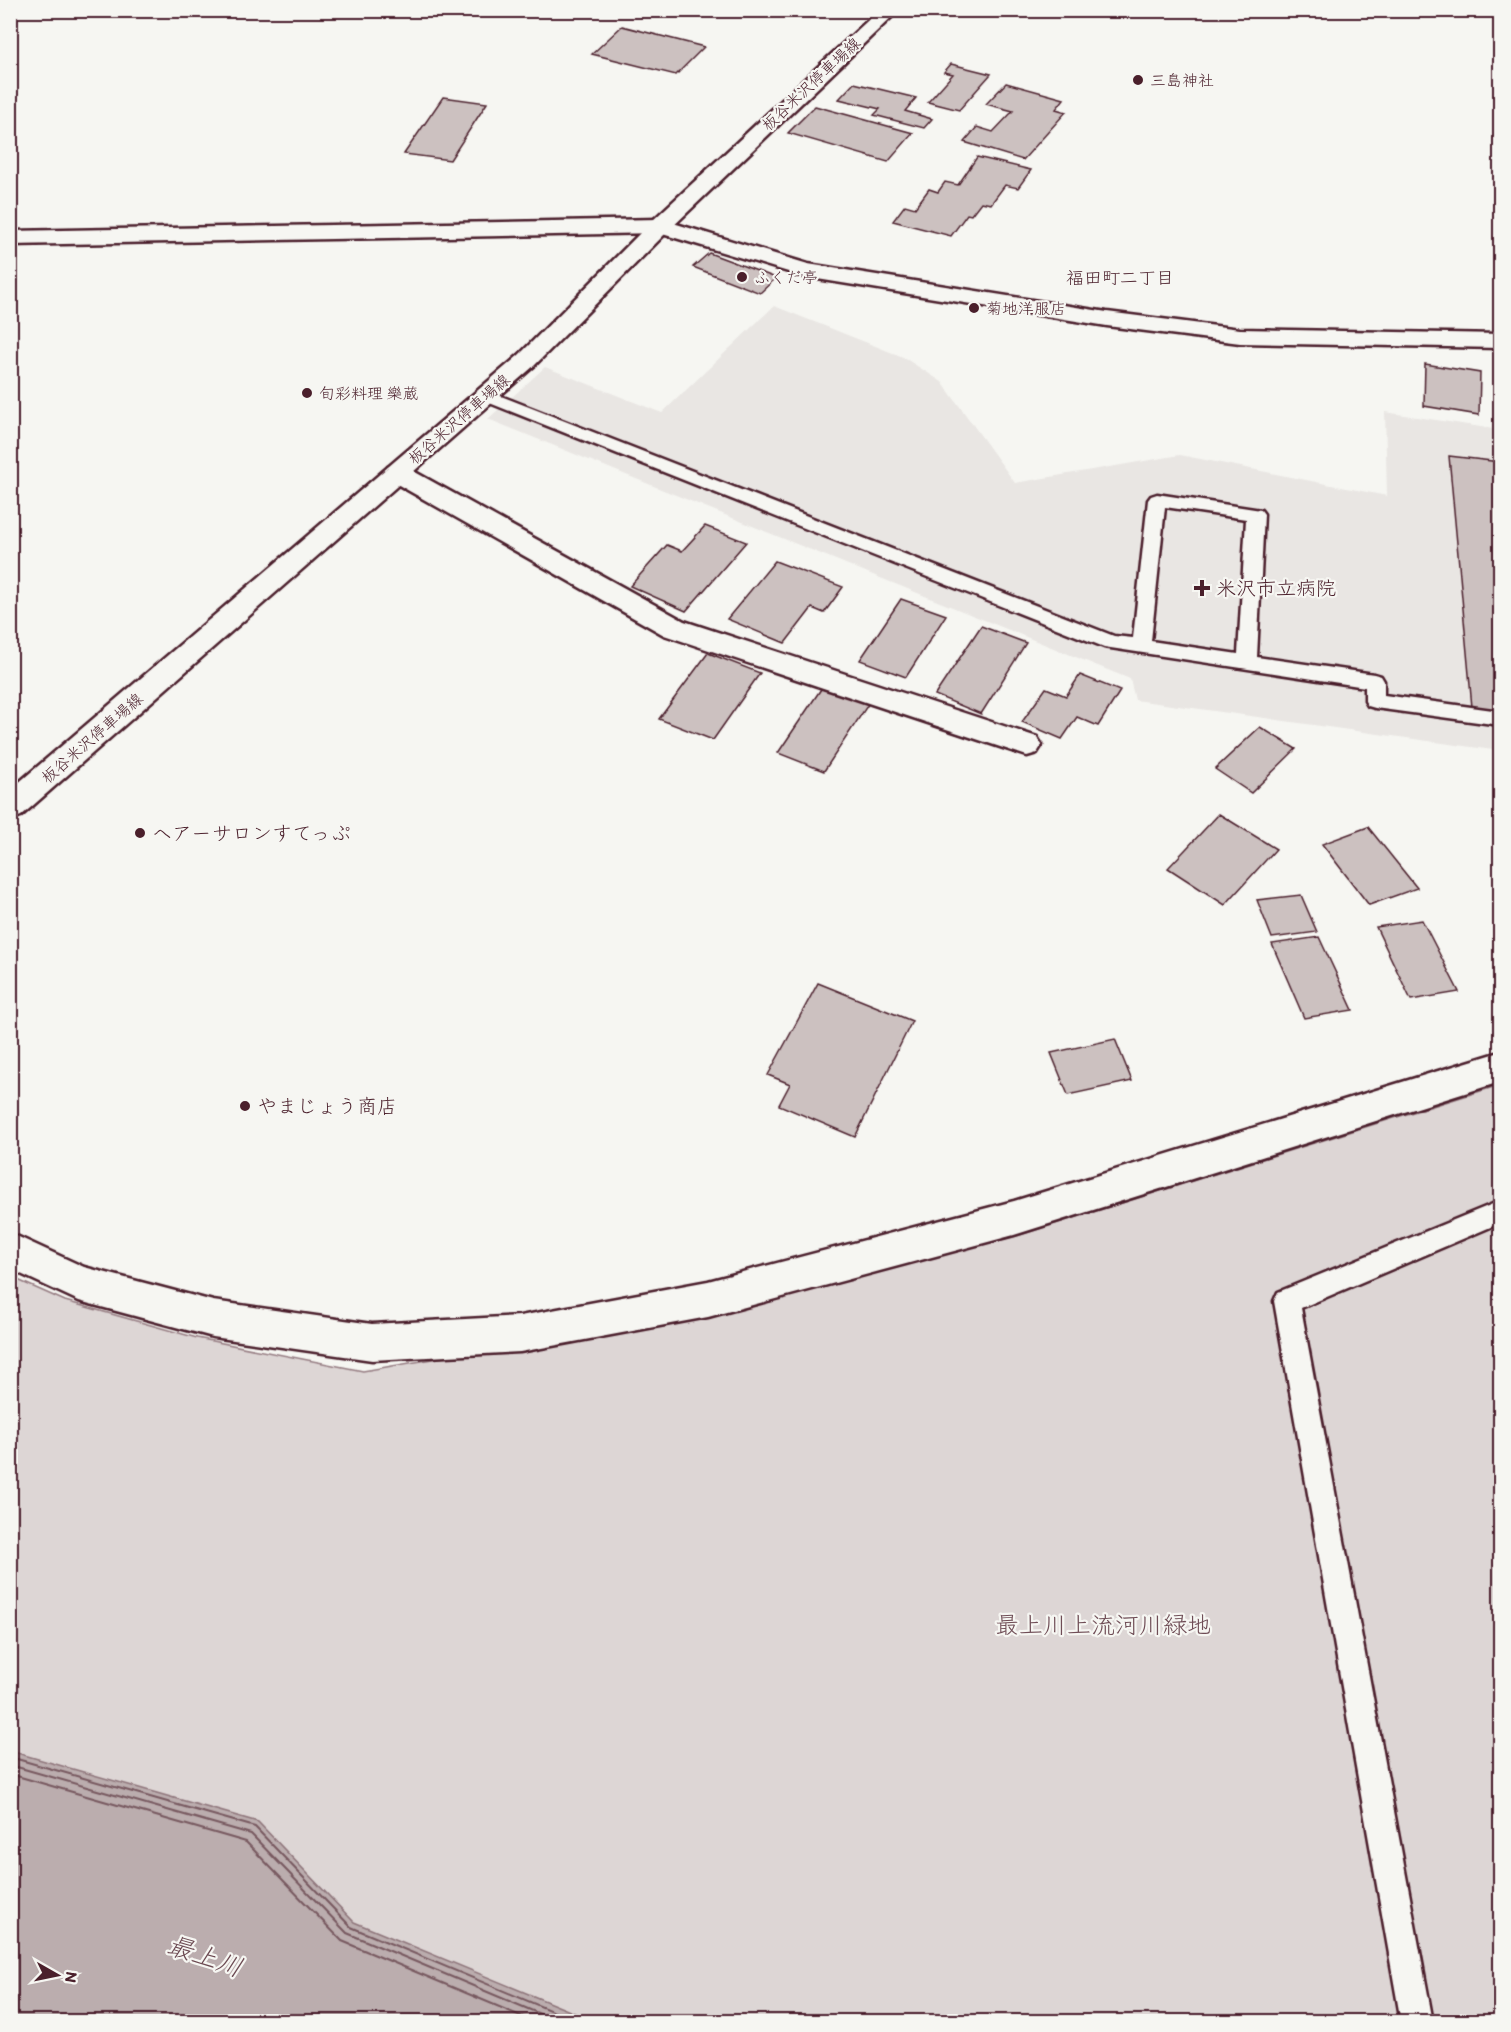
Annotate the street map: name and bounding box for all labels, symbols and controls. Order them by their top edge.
street label: 板谷米沢停車場線 [758,33,864,135]
place label: 三島神社 [1150,71,1214,90]
marker: 三島神社 [1131,73,1145,87]
district label: 福田町二丁目 [1066,267,1174,289]
place label: ふくだ亭 [754,268,818,287]
marker: ふくだ亭 [735,270,749,284]
place label: 菊地洋服店 [986,299,1066,318]
marker: 菊地洋服店 [967,301,981,315]
street label: 板谷米沢停車場線 [404,370,514,468]
place label: 旬彩料理 樂蔵 [319,384,419,403]
marker: 旬彩料理 樂蔵 [300,386,314,400]
place label: 米沢市立病院 [1216,576,1336,600]
marker: 米沢市立病院 [1193,579,1211,597]
street label: 板谷米沢停車場線 [37,689,147,787]
place label: ヘアーサロンすてっぷ [152,821,351,845]
marker: ヘアーサロンすてっぷ [133,826,147,840]
place label: やまじょう商店 [257,1094,397,1118]
marker: やまじょう商店 [238,1099,252,1113]
park label: 最上川上流河川緑地 [995,1610,1211,1639]
water label: 最上川 [163,1928,247,1984]
north arrow [27,1945,87,2005]
text: N [61,1970,82,1984]

